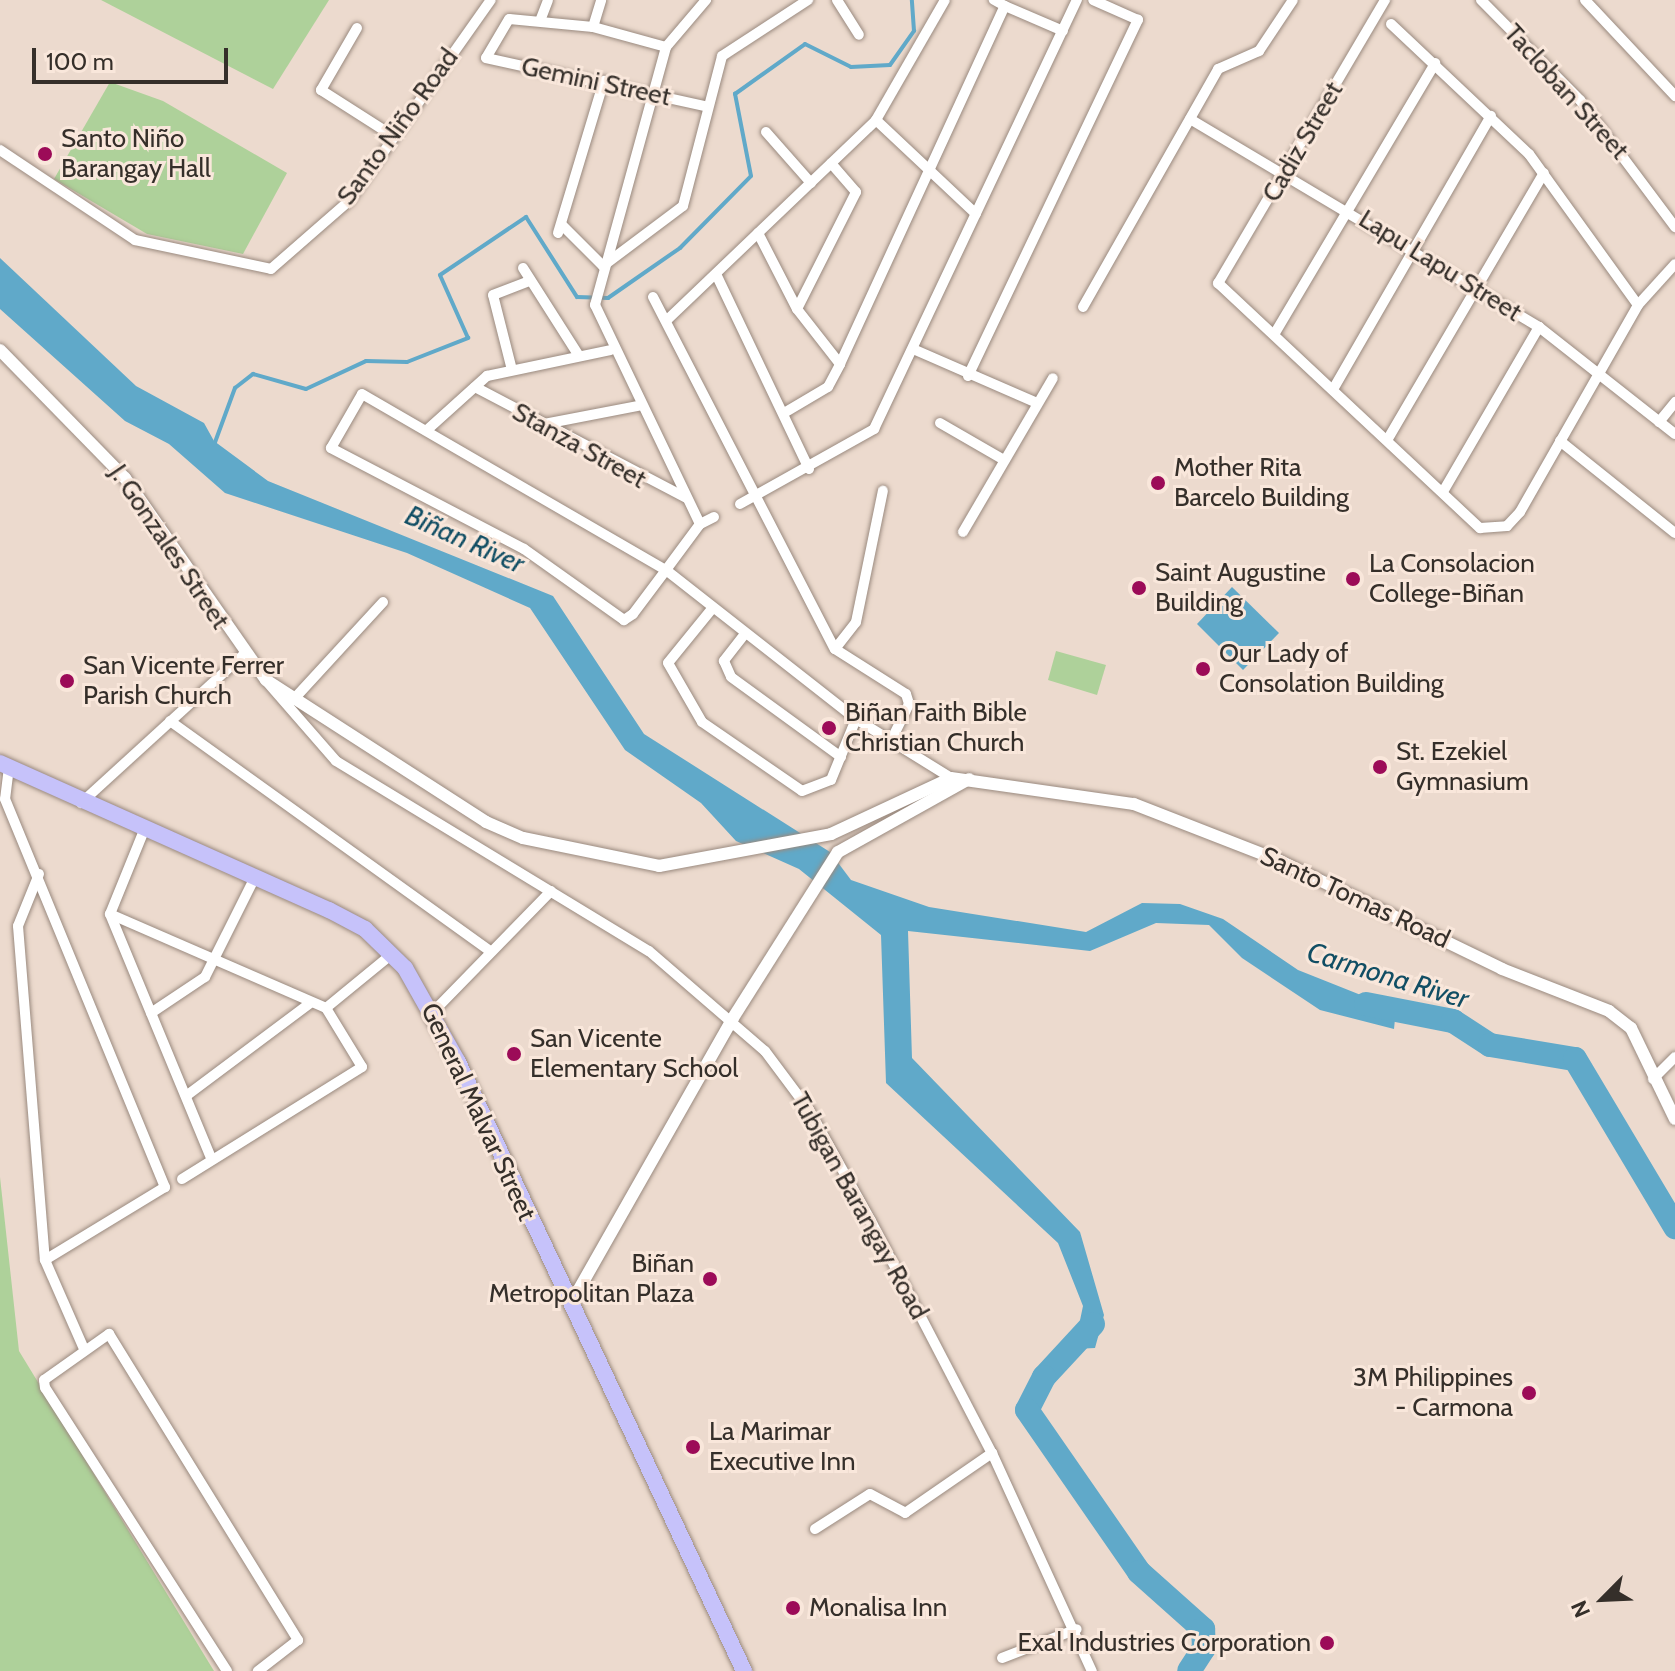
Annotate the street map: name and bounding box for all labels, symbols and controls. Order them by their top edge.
street label: Tacloban Street [1497,18,1635,166]
scale bar [36,32,232,82]
street label: Santo Niño Road [331,43,465,211]
text: 100 m [46,47,114,76]
street label: Gemini Street [519,51,673,113]
street label: Cadiz Street [1256,76,1350,208]
place label: Santo Niño Barangay Hall [61,123,211,184]
marker: Santo Niño Barangay Hall [36,145,54,163]
street label: Lapu Lapu Street [1353,204,1527,328]
street label: Stanza Street [507,396,651,496]
place label: Mother Rita Barcelo Building [1174,452,1349,514]
street label: J. Gonzales Street [103,459,235,635]
marker: Mother Rita Barcelo Building [1149,474,1167,492]
water label: Biñan River [400,498,530,580]
place label: La Consolacion College-Biñan [1369,548,1535,610]
place label: Saint Augustine Building [1155,557,1326,618]
marker: La Consolacion College-Biñan [1344,570,1362,588]
marker: Saint Augustine Building [1130,579,1148,597]
place label: Our Lady of Consolation Building [1219,638,1444,700]
place label: San Vicente Ferrer Parish Church [83,650,284,712]
marker: Our Lady of Consolation Building [1194,660,1212,678]
marker: San Vicente Ferrer Parish Church [58,672,76,690]
place label: Biñan Faith Bible Christian Church [845,697,1027,758]
marker: Biñan Faith Bible Christian Church [820,719,838,737]
place label: St. Ezekiel Gymnasium [1396,736,1529,798]
marker: St. Ezekiel Gymnasium [1371,758,1389,776]
street label: Santo Tomas Road [1255,841,1455,955]
water label: Carmona River [1303,935,1473,1015]
street label: General Malvar Street [414,998,542,1226]
place label: San Vicente Elementary School [530,1023,738,1084]
marker: San Vicente Elementary School [505,1045,523,1063]
street label: Tubigan Barangay Road [784,1087,934,1325]
place label: Biñan Metropolitan Plaza [489,1248,694,1310]
marker: Biñan Metropolitan Plaza [701,1270,719,1288]
place label: 3M Philippines - Carmona [1353,1362,1513,1424]
marker: 3M Philippines - Carmona [1520,1384,1538,1402]
place label: La Marimar Executive Inn [709,1416,855,1478]
marker: La Marimar Executive Inn [684,1438,702,1456]
north arrow [1563,1559,1643,1639]
place label: Monalisa Inn [809,1592,947,1624]
text: N [1565,1596,1596,1622]
marker: Monalisa Inn [784,1599,802,1617]
place label: Exal Industries Corporation [1017,1627,1311,1659]
marker: Exal Industries Corporation [1318,1634,1336,1652]

